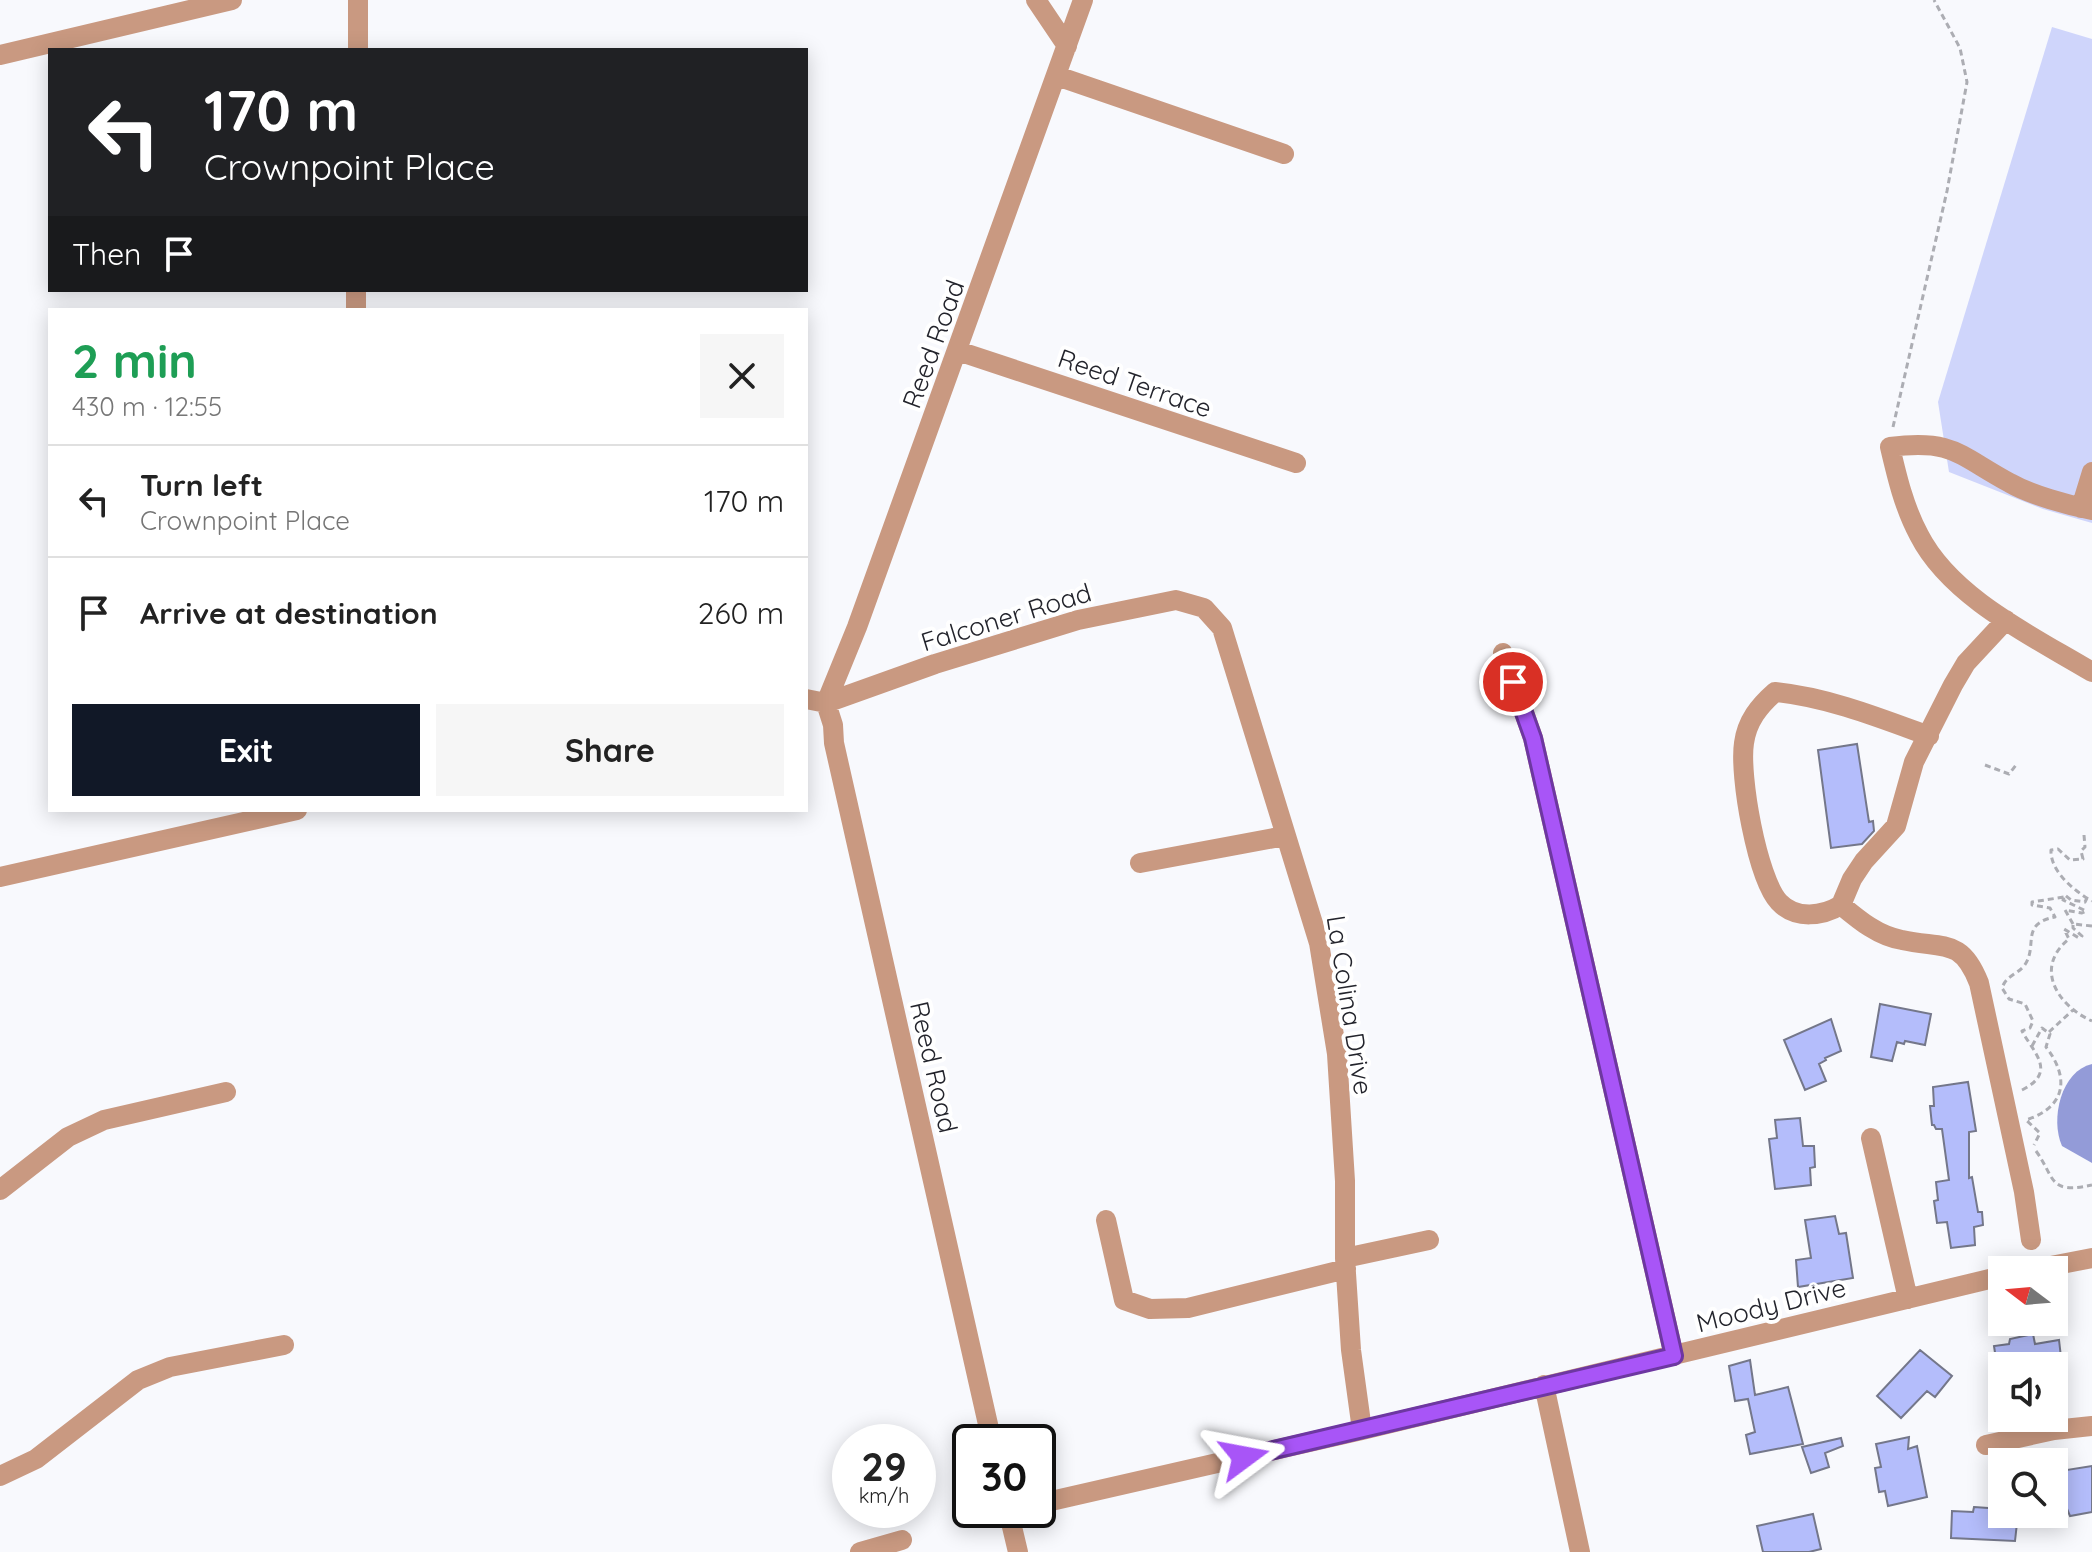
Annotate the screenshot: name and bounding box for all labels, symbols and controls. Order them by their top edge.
text: 170 m [204,75,358,145]
icon: left [72,80,176,184]
text: Crownpoint Place [204,144,495,189]
icon: arrive [157,232,201,276]
text: Then [72,235,141,273]
street label: Reed Road [895,275,971,413]
text: 2 min [72,330,197,390]
button: close [700,334,784,418]
street label: Reed Terrace [1054,341,1216,425]
text: 430 m · 12:55 [72,390,222,423]
text: Turn left [140,466,263,504]
icon: left [72,479,116,523]
text: 170 m [704,482,784,520]
text: Crownpoint Place [140,504,350,537]
street label: Falconer Road [917,575,1095,659]
icon: arrive [72,591,116,635]
text: Arrive at destination [140,594,438,632]
text: 260 m [698,594,784,632]
pin [1479,648,1547,716]
icon: arrive [1491,660,1535,704]
button: Exit [72,704,420,796]
button: Share [436,704,784,796]
street label: La Colina Drive [1320,913,1380,1097]
street label: Reed Road [903,998,965,1136]
north arrow [1988,1256,2068,1336]
map controls [1988,1256,2068,1528]
street label: Moody Drive [1693,1270,1849,1340]
button: sound [1988,1352,2068,1432]
position arrow [1202,1415,1286,1499]
speed limit sign: 30 [952,1424,1056,1528]
text: 29 [861,1441,907,1491]
button: search [1988,1448,2068,1528]
text: km/h [859,1483,909,1508]

